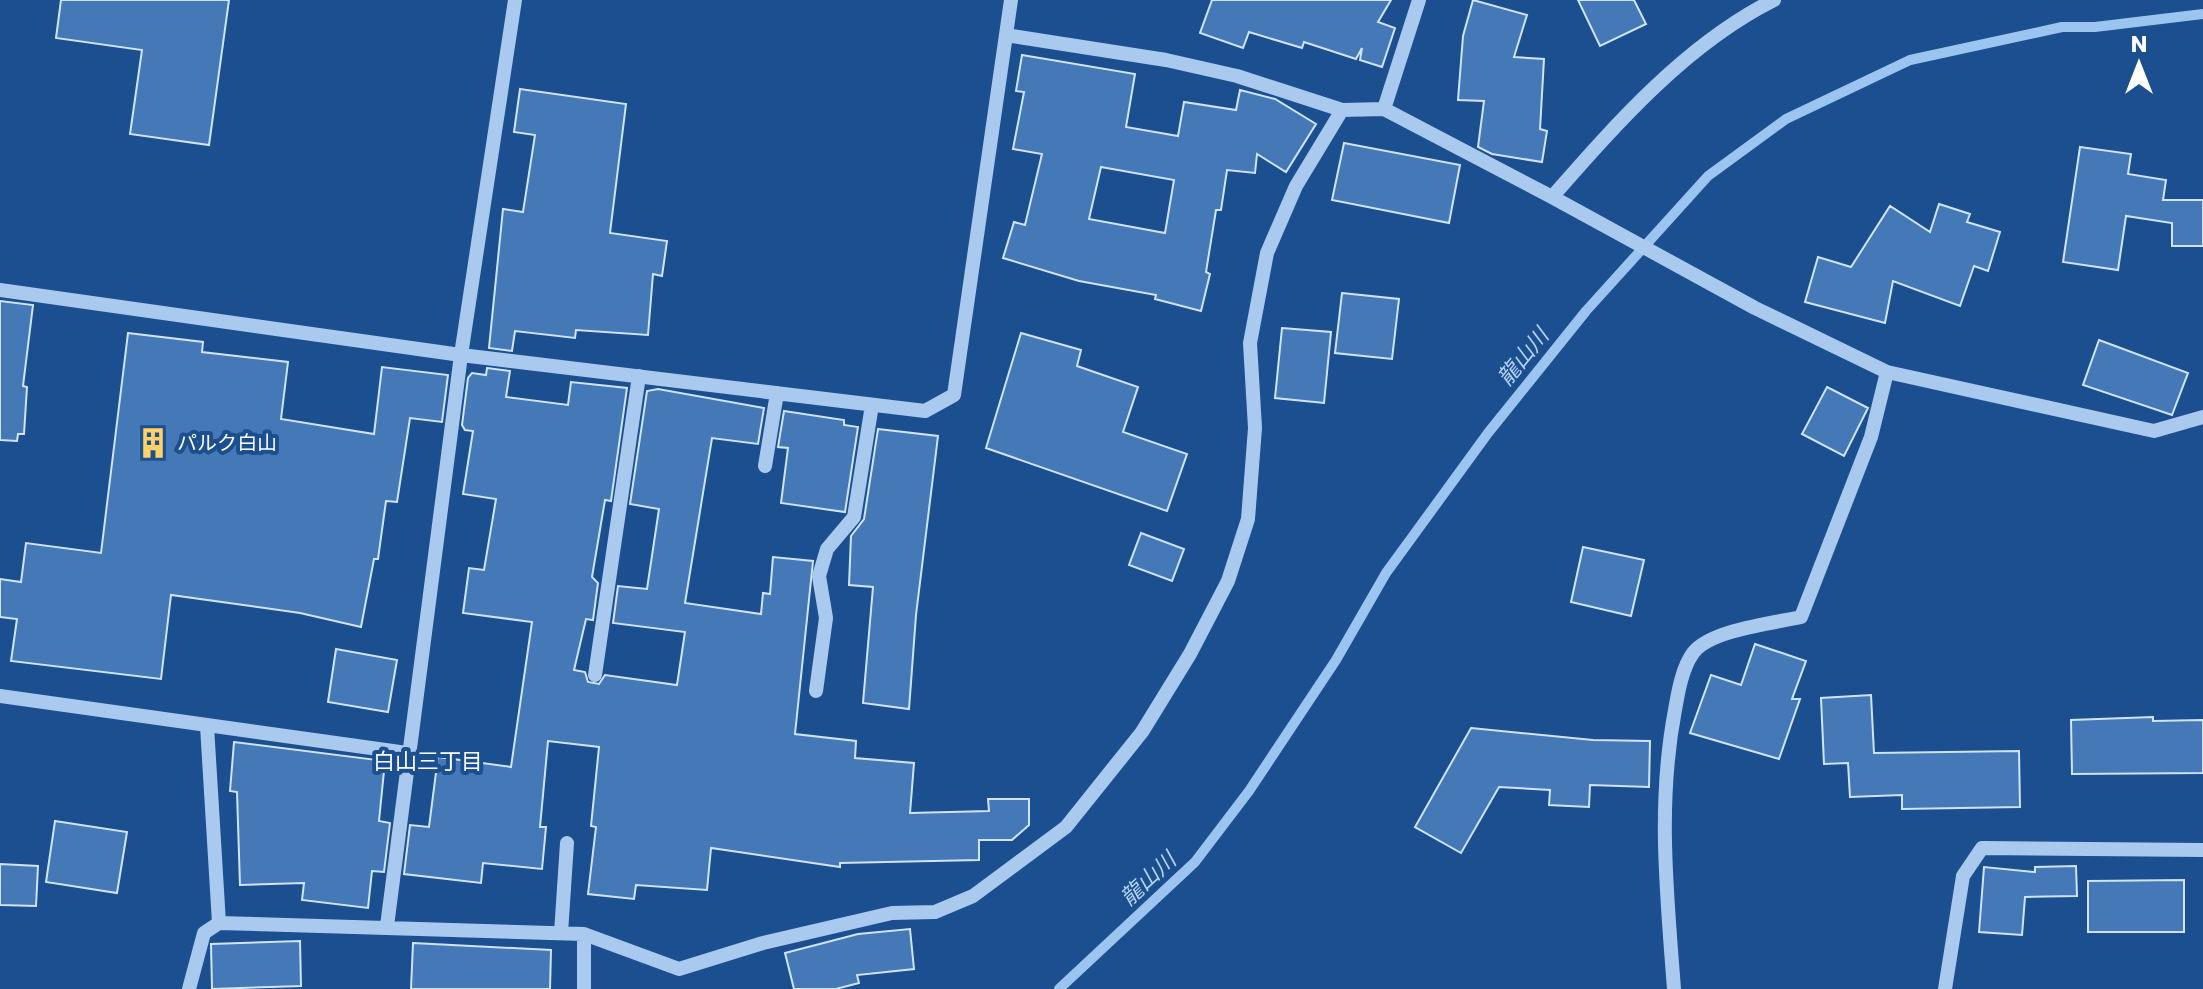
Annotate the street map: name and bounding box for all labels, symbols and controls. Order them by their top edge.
north arrow [2099,24,2179,104]
text: N [2131,29,2147,60]
water label: 龍山川 [1490,320,1557,392]
building icon: パルク白山 [136,426,170,460]
place label: パルク白山 [177,429,277,457]
district label: 白山三丁目 [373,746,483,777]
water label: 龍山川 [1113,844,1184,913]

